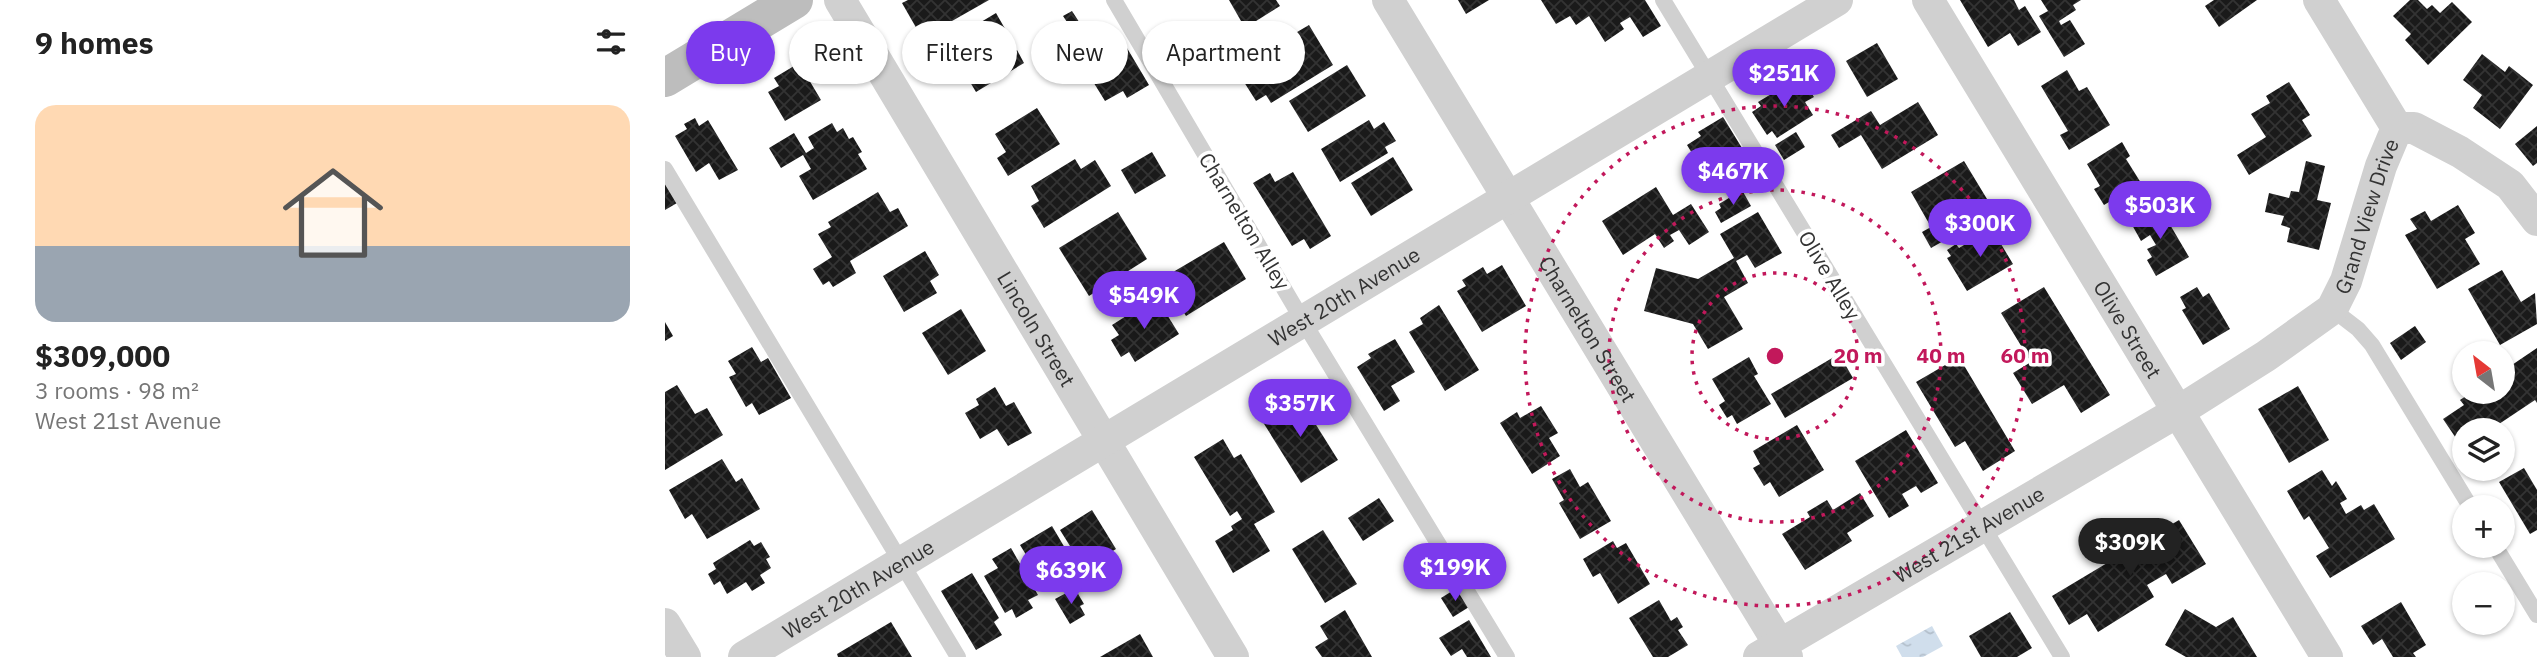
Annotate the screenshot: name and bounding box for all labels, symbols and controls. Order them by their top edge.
chip: Buy [686,21,775,84]
chip: Rent [789,21,888,84]
chip: Filters [902,21,1017,84]
chip: New [1031,21,1128,84]
chip: Apartment [1142,21,1305,84]
text: 9 homes [35,23,154,62]
icon: filters [592,23,630,61]
pin: $251K [1735,50,1833,109]
text: $251K [1748,57,1820,87]
street label: Grand View Drive [2328,134,2405,299]
street label: Charnelton Alley [1193,147,1297,295]
pin: $467K [1684,148,1782,207]
icon: home [270,150,396,276]
text: $467K [1697,155,1769,185]
pin: $503K [2111,182,2209,241]
text: $503K [2124,189,2196,219]
pin: $300K [1931,200,2029,259]
text: $300K [1944,207,2016,237]
street label: Olive Alley [1792,225,1868,325]
street label: West 20th Avenue [1263,240,1425,353]
street label: Charnelton Street [1533,251,1643,408]
street label: Lincoln Street [991,266,1082,392]
pin: $549K [1095,272,1193,331]
street label: Olive Street [2087,275,2168,383]
text: $549K [1108,279,1180,309]
text: $309,000 [35,336,170,375]
text: 20 m [1834,341,1882,369]
text: 40 m [1917,341,1965,369]
text: 60 m [2001,341,2049,369]
north arrow [2452,341,2515,404]
map controls [2452,341,2515,635]
centre of rings [1763,344,1787,368]
text: 3 rooms · 98 m² [35,375,199,405]
pin: $357K [1251,380,1349,439]
text: $357K [1264,387,1336,417]
text: West 21st Avenue [35,405,221,435]
button: layers [2452,418,2515,481]
street label: West 21st Avenue [1888,479,2049,589]
button: + [2452,495,2515,558]
pin: $309K [2081,518,2179,578]
text: $309K [2094,526,2166,556]
street label: West 20th Avenue [777,532,939,645]
pin: $199K [1406,544,1504,603]
pin: $639K [1022,546,1120,606]
text: $199K [1419,551,1491,581]
text: $639K [1035,554,1107,584]
button: − [2452,572,2515,635]

